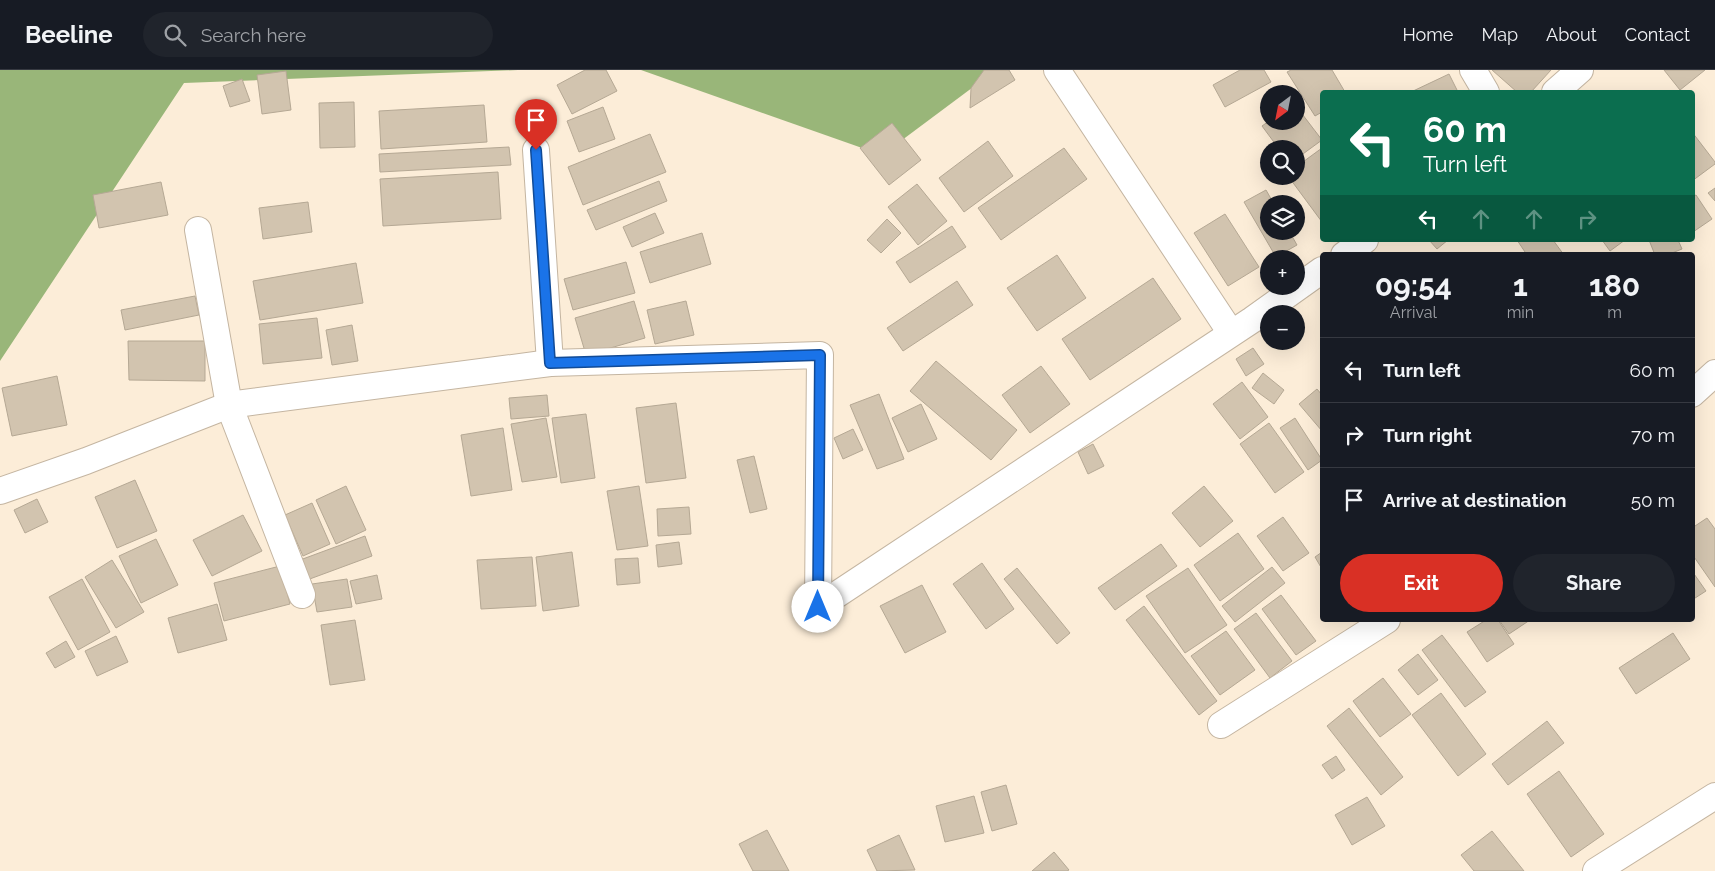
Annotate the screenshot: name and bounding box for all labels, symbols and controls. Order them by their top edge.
search box [143,12,493,57]
text: Beeline [25,20,113,49]
icon: search [161,21,189,49]
text: Search here [201,24,306,46]
text: Home [1402,24,1453,45]
text: Map [1481,24,1518,45]
text: About [1546,24,1597,45]
text: Contact [1625,24,1690,45]
north arrow [1260,85,1305,130]
map controls [1260,85,1305,350]
pin [515,99,557,150]
icon: arrive [522,106,550,134]
text: 60 m [1423,109,1507,150]
icon: left [1340,110,1405,175]
button: search [1260,140,1305,185]
text: Turn left [1423,151,1507,177]
button: layers [1260,195,1305,240]
icon: left [1414,205,1442,233]
icon: ahead [1467,205,1495,233]
icon: ahead [1520,205,1548,233]
icon: right [1573,205,1601,233]
button: + [1260,250,1305,295]
text: 09:54 [1375,268,1452,303]
text: 1 [1513,268,1528,303]
text: 180 [1589,268,1640,303]
text: Arrival [1390,303,1437,322]
text: min [1507,303,1534,322]
text: m [1607,303,1622,322]
button: − [1260,305,1305,350]
icon: left [1340,356,1368,384]
text: Turn left [1383,359,1460,381]
text: 60 m [1630,359,1675,381]
icon: right [1340,421,1368,449]
text: Turn right [1383,424,1472,446]
text: 70 m [1631,424,1675,446]
icon: arrive [1340,486,1368,514]
text: Arrive at destination [1383,489,1567,511]
text: 50 m [1631,489,1675,511]
button: Exit [1340,554,1503,612]
button: Share [1513,554,1675,612]
position arrow [791,580,843,632]

